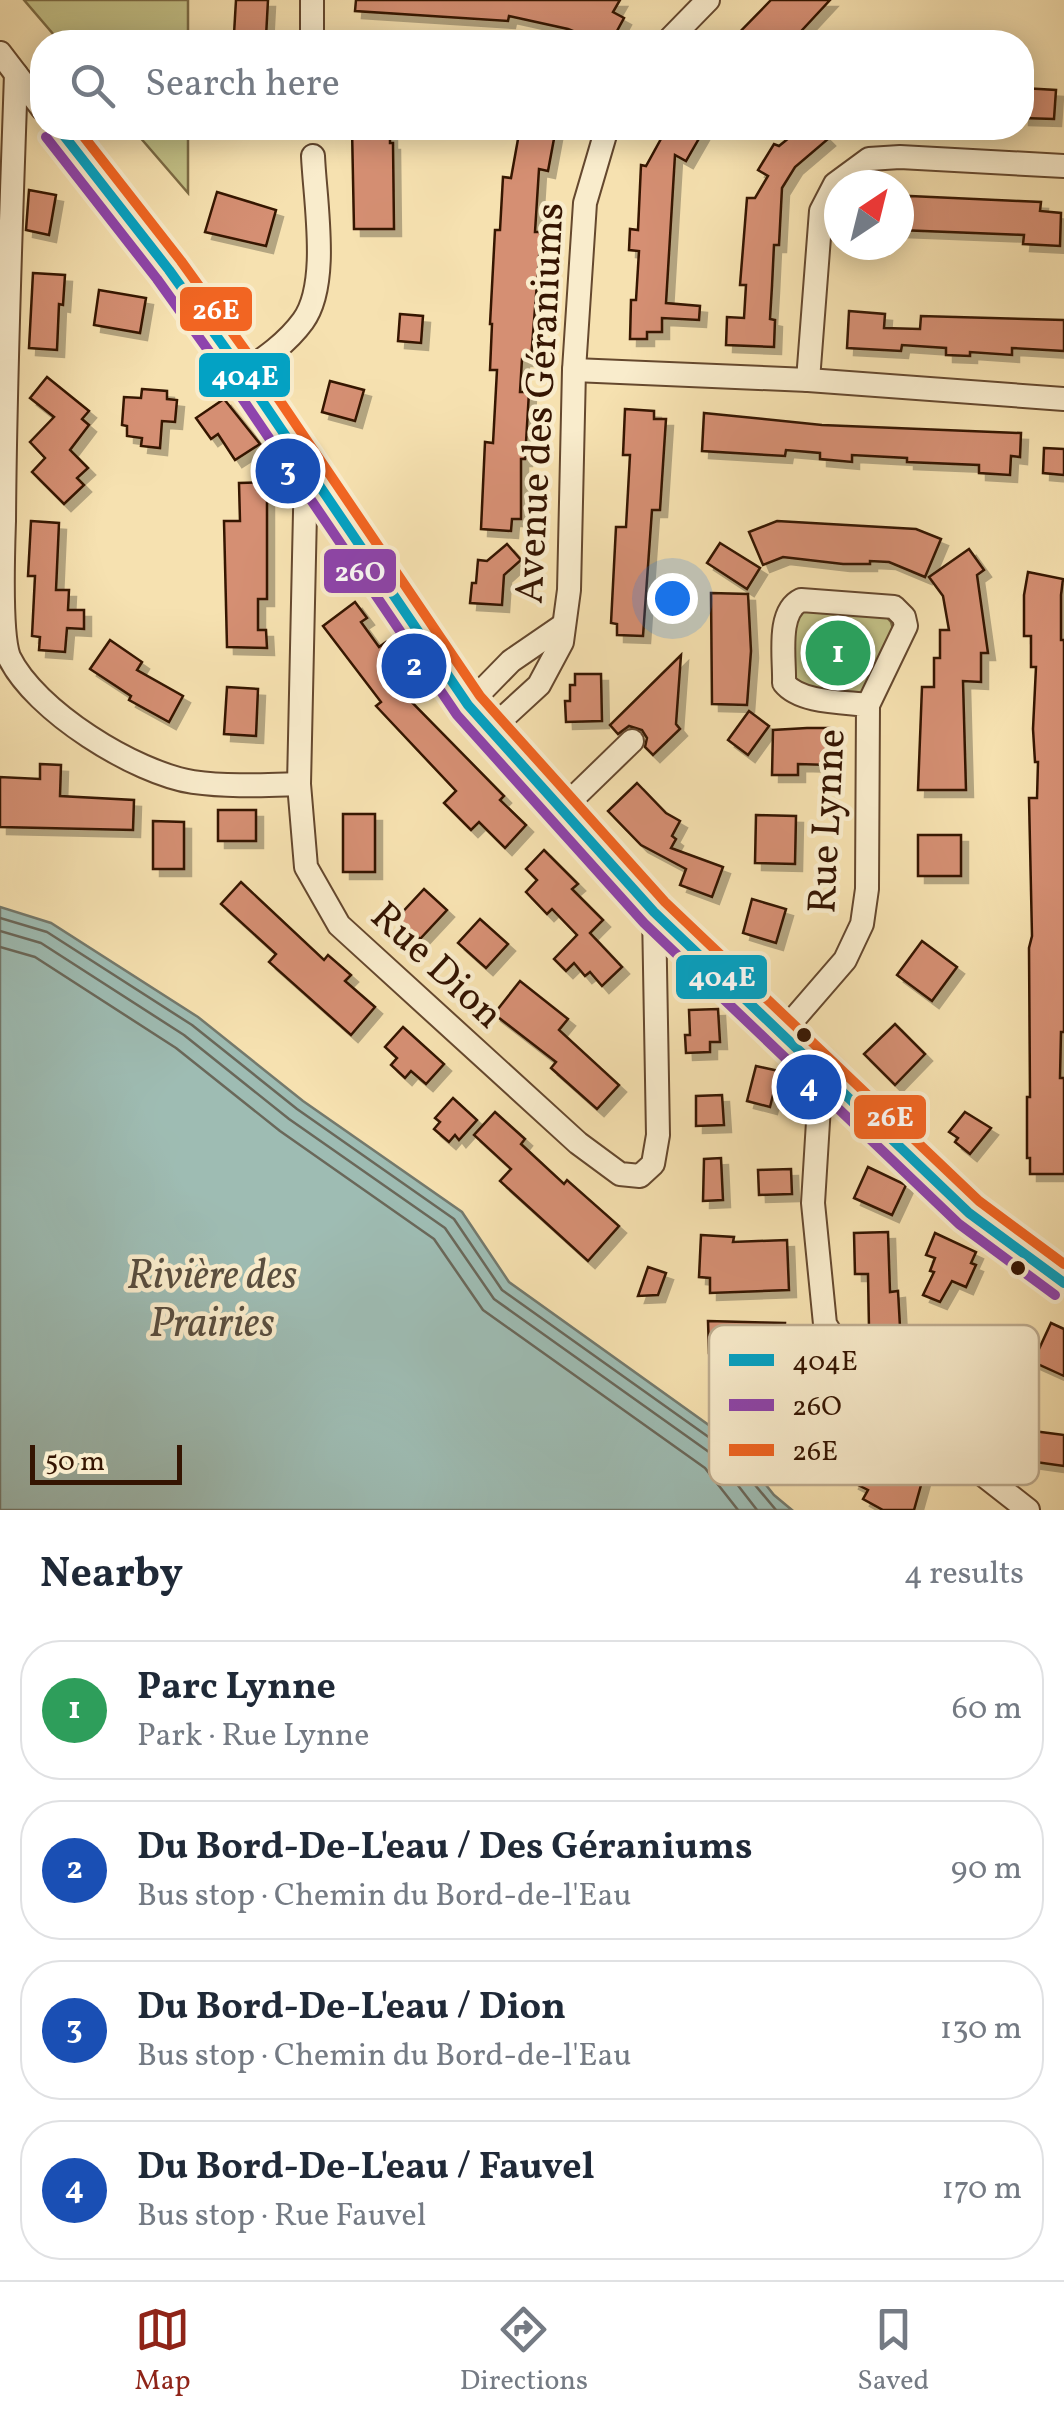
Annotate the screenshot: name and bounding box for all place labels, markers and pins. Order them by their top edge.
pin: 3 [256,434,320,508]
pin: 1 [806,616,870,690]
pin: 2 [382,628,446,704]
unlabelled marker [794,1025,814,1045]
pin: 4 [776,1050,842,1124]
unlabelled marker [1008,1258,1028,1278]

